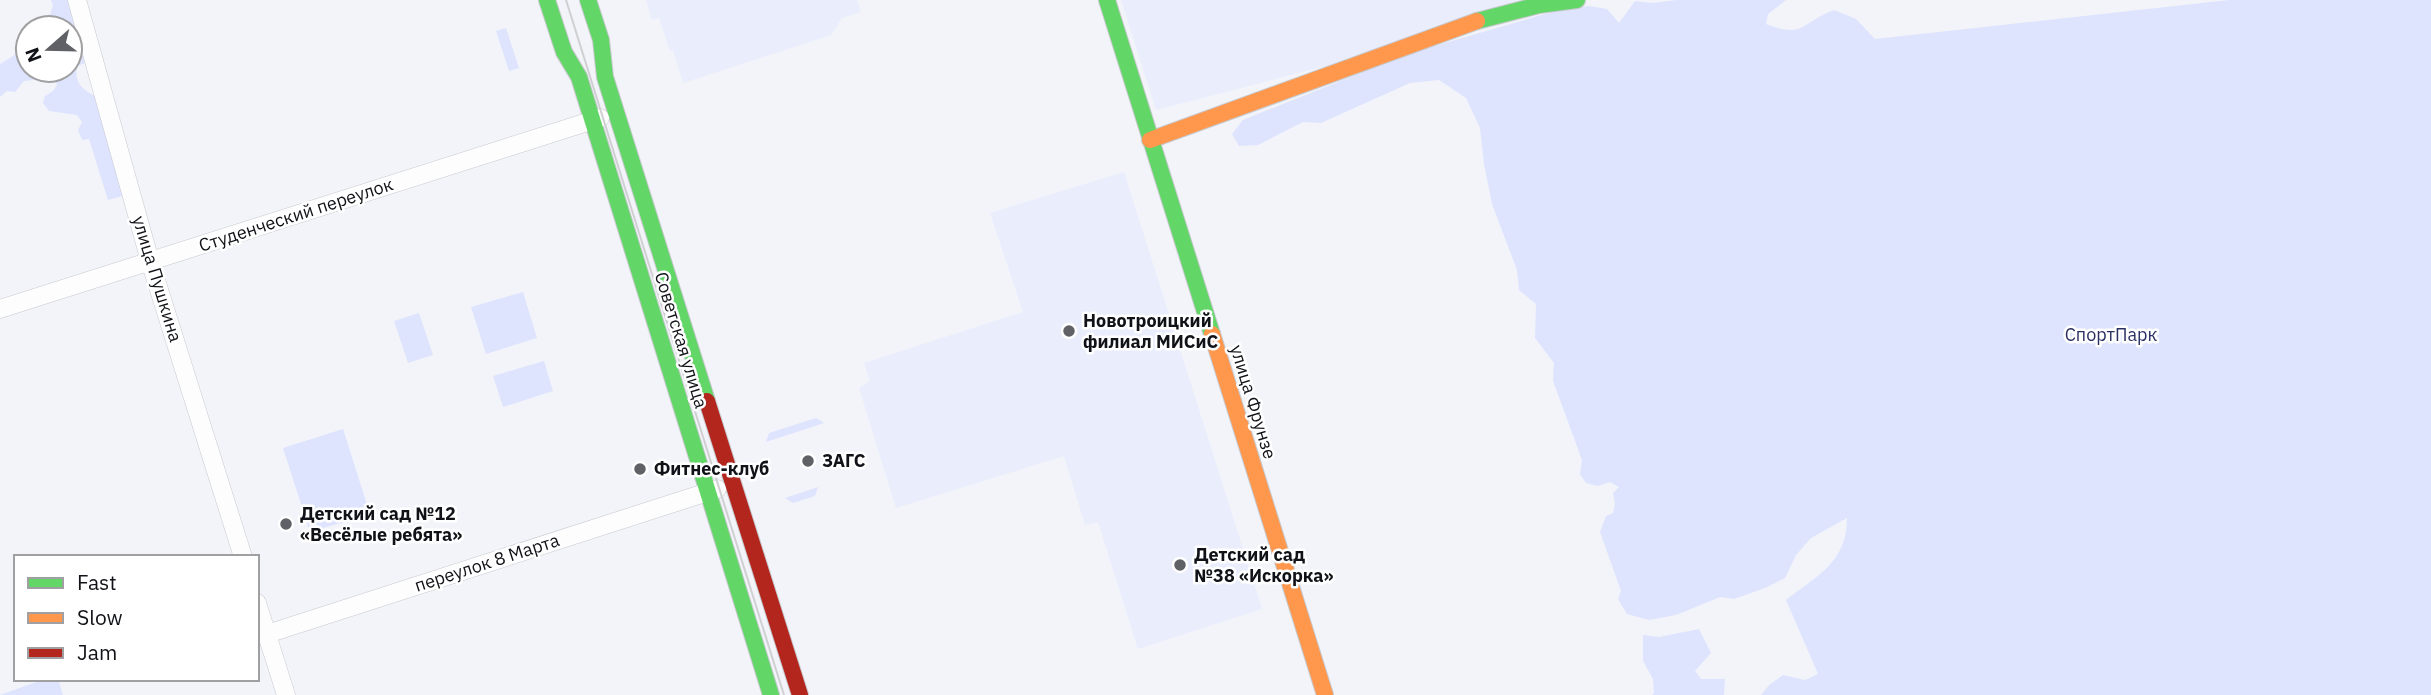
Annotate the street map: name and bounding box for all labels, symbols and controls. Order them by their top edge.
north arrow [14,14,84,84]
text: N [19,44,47,65]
street label: Студенческий переулок [196,172,396,257]
street label: улица Пушкина [127,213,188,345]
street label: Советская улица [650,269,713,411]
place label: Новотроицкий филиал МИСиС [1083,309,1218,353]
marker: Новотроицкий филиал МИСиС [1061,323,1077,339]
park label: СпортПарк [2065,323,2157,346]
street label: улица Фрунзе [1225,342,1282,462]
place label: ЗАГС [822,449,866,472]
marker: ЗАГС [800,453,816,469]
place label: Фитнес-клуб [654,457,769,480]
marker: Фитнес-клуб [632,461,648,477]
place label: Детский сад №12 «Весёлые ребята» [300,502,462,546]
marker: Детский сад №12 «Весёлые ребята» [278,516,294,532]
street label: переулок 8 Марта [412,528,563,597]
place label: Детский сад №38 «Искорка» [1194,543,1334,587]
legend [14,555,259,681]
marker: Детский сад №38 «Искорка» [1172,557,1188,573]
text: Fast [77,568,117,596]
text: Slow [77,603,123,631]
text: Jam [77,638,117,666]

